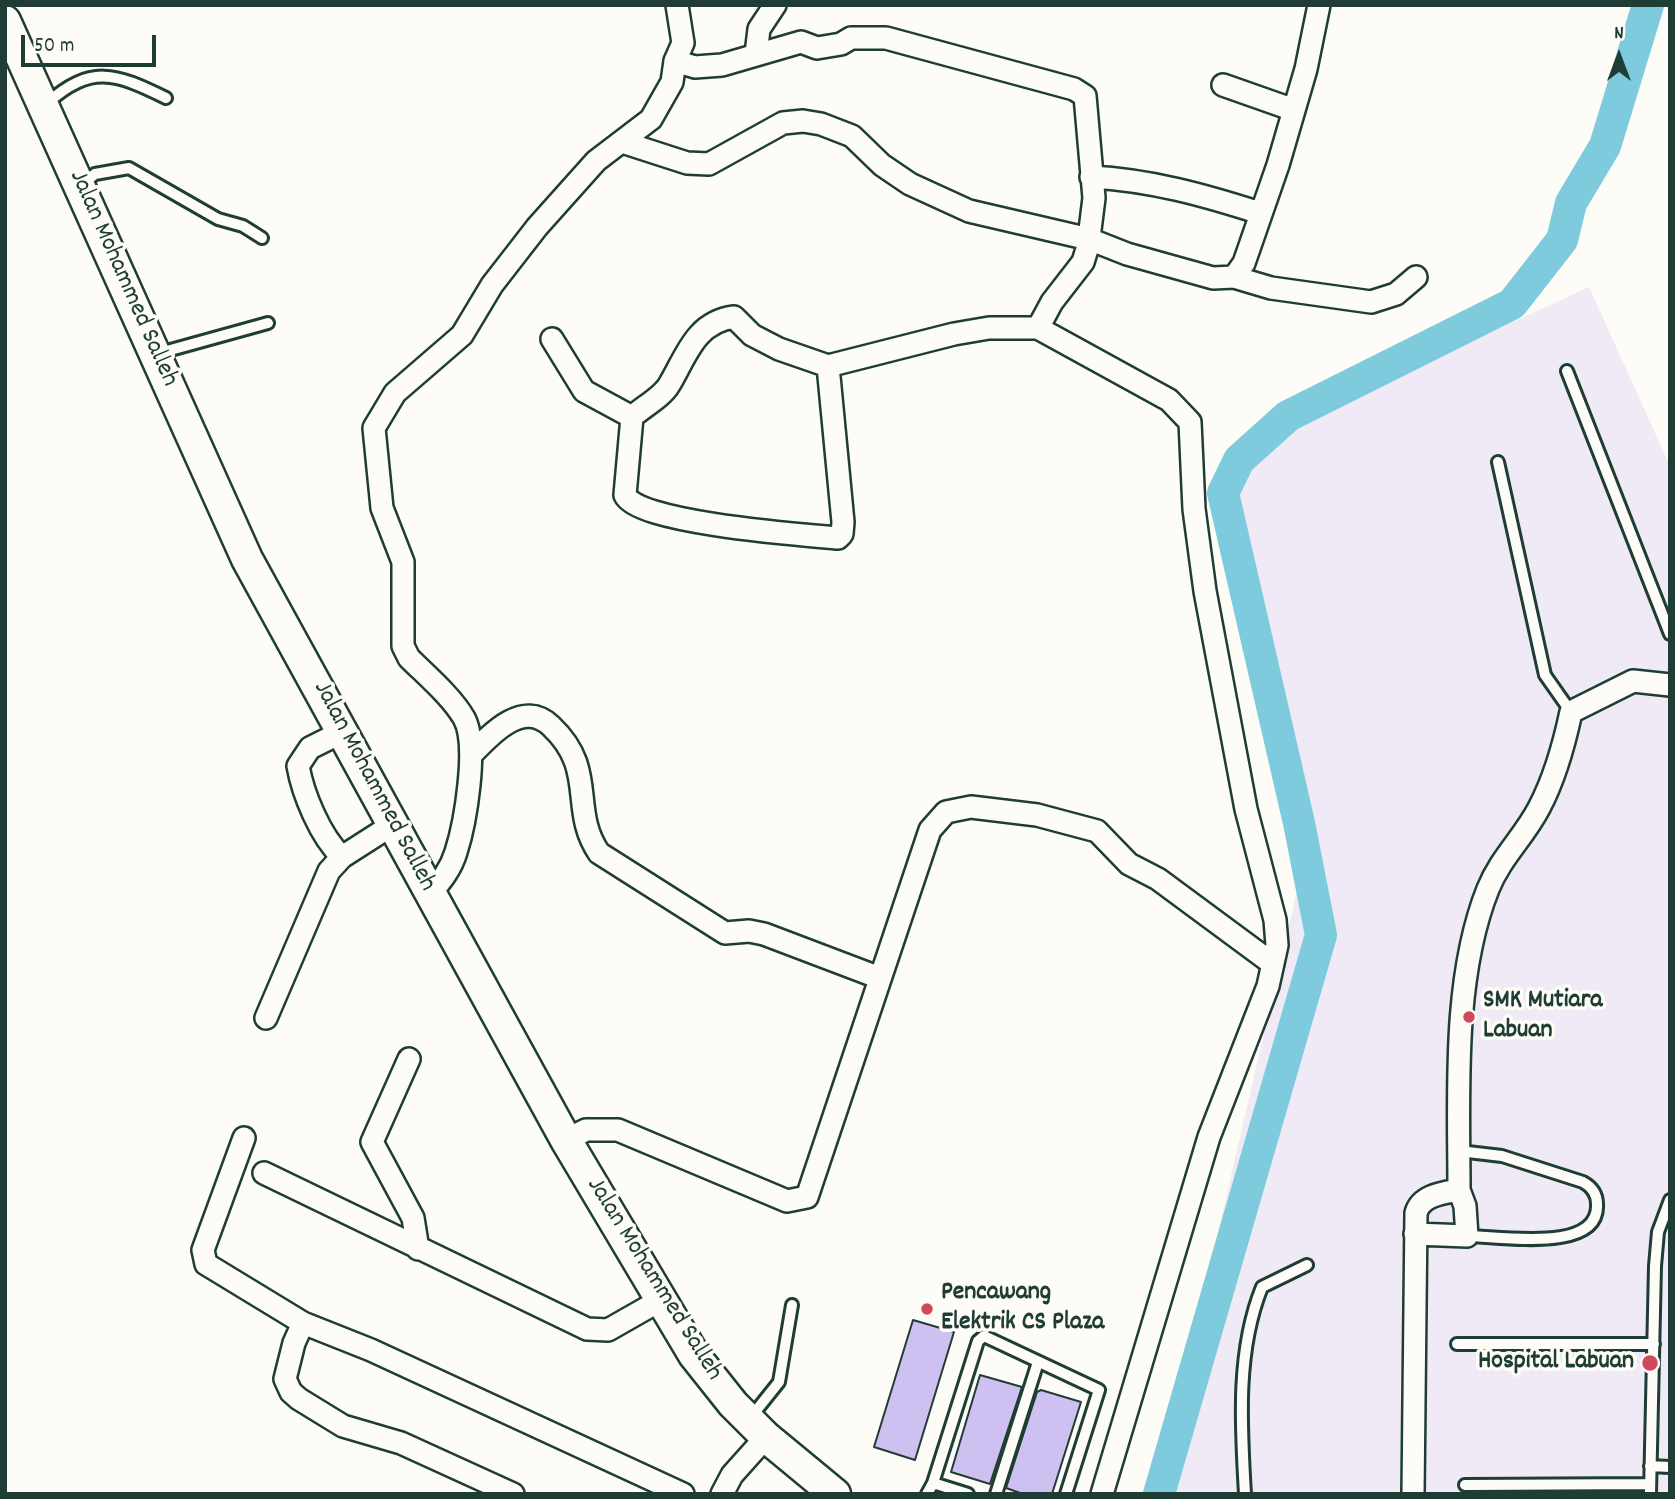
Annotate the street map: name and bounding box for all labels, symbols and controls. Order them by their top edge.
scale bar [24,21,159,65]
north arrow [1584,21,1654,91]
text: N [1614,21,1624,48]
text: 50 m [34,32,74,62]
street label: Jalan Mohammed Salleh [60,166,184,392]
street label: Jalan Mohammed Salleh [304,677,442,897]
place label: SMK Mutiara Labuan [1483,986,1602,1048]
marker: SMK Mutiara Labuan [1461,1009,1477,1025]
street label: Jalan Mohammed Salleh [578,1173,728,1387]
place label: Pencawang Elektrik CS Plaza [941,1278,1104,1340]
marker: Pencawang Elektrik CS Plaza [919,1301,935,1317]
place label: Hospital Labuan [1478,1347,1634,1379]
marker: Hospital Labuan [1640,1353,1660,1373]

